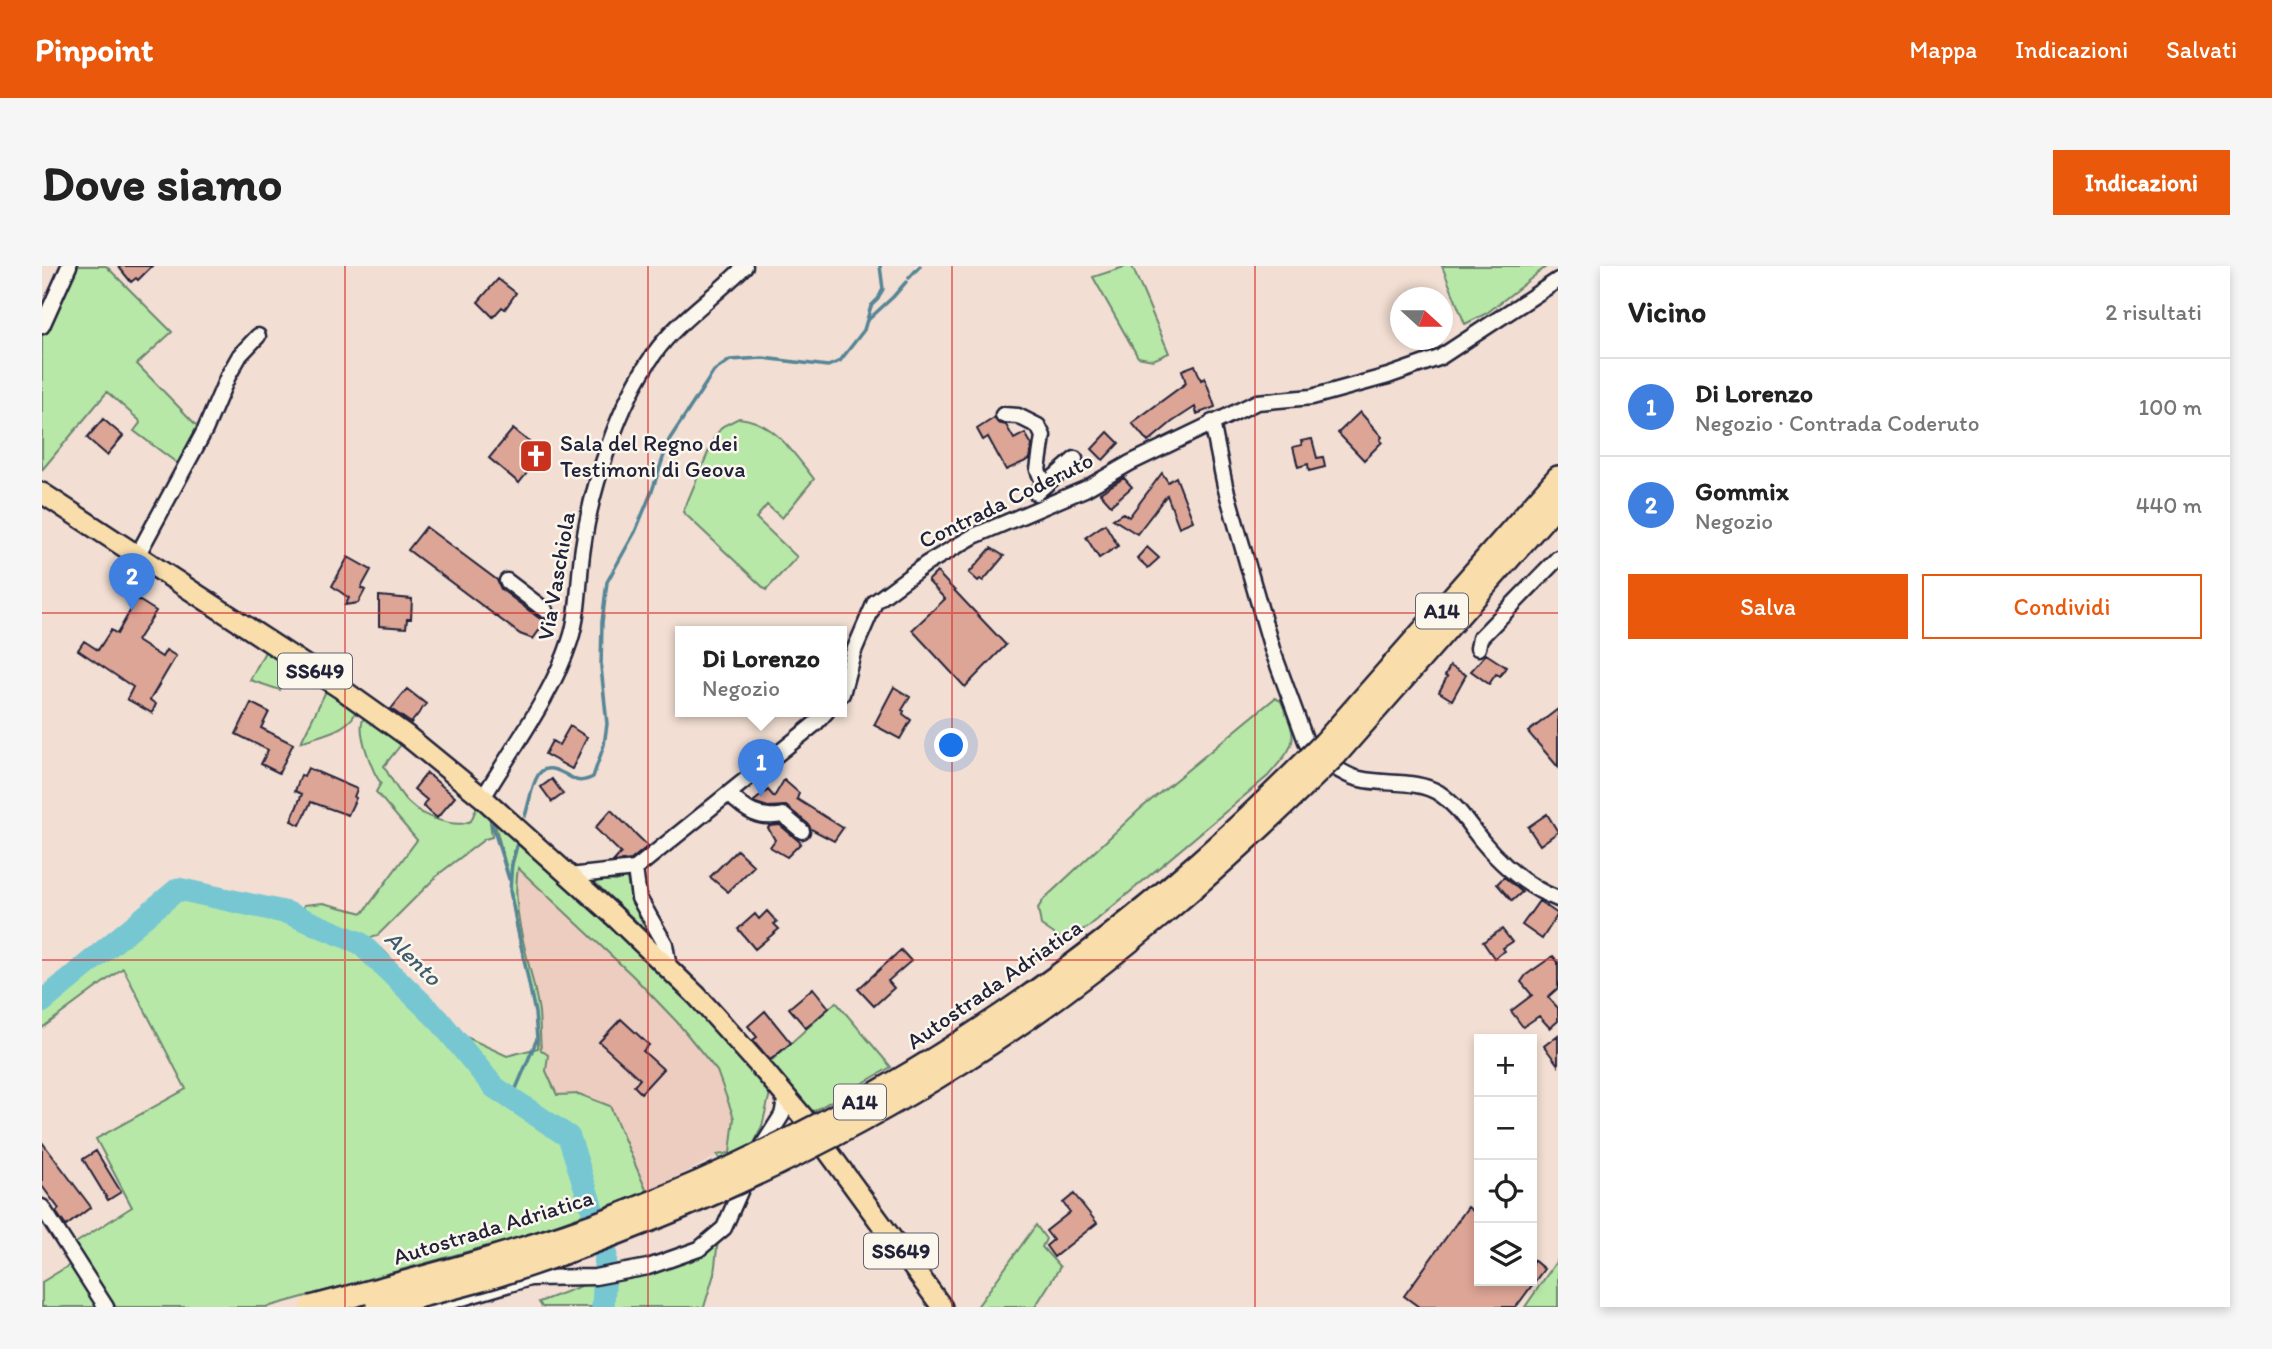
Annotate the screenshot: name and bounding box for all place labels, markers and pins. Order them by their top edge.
place label: Sala del Regno dei Testimoni di Geova [560,429,746,483]
church icon: Sala del Regno dei Testimoni di Geova [517,437,555,475]
pin: 2 [109,553,155,611]
pin: 1 [738,739,784,797]

